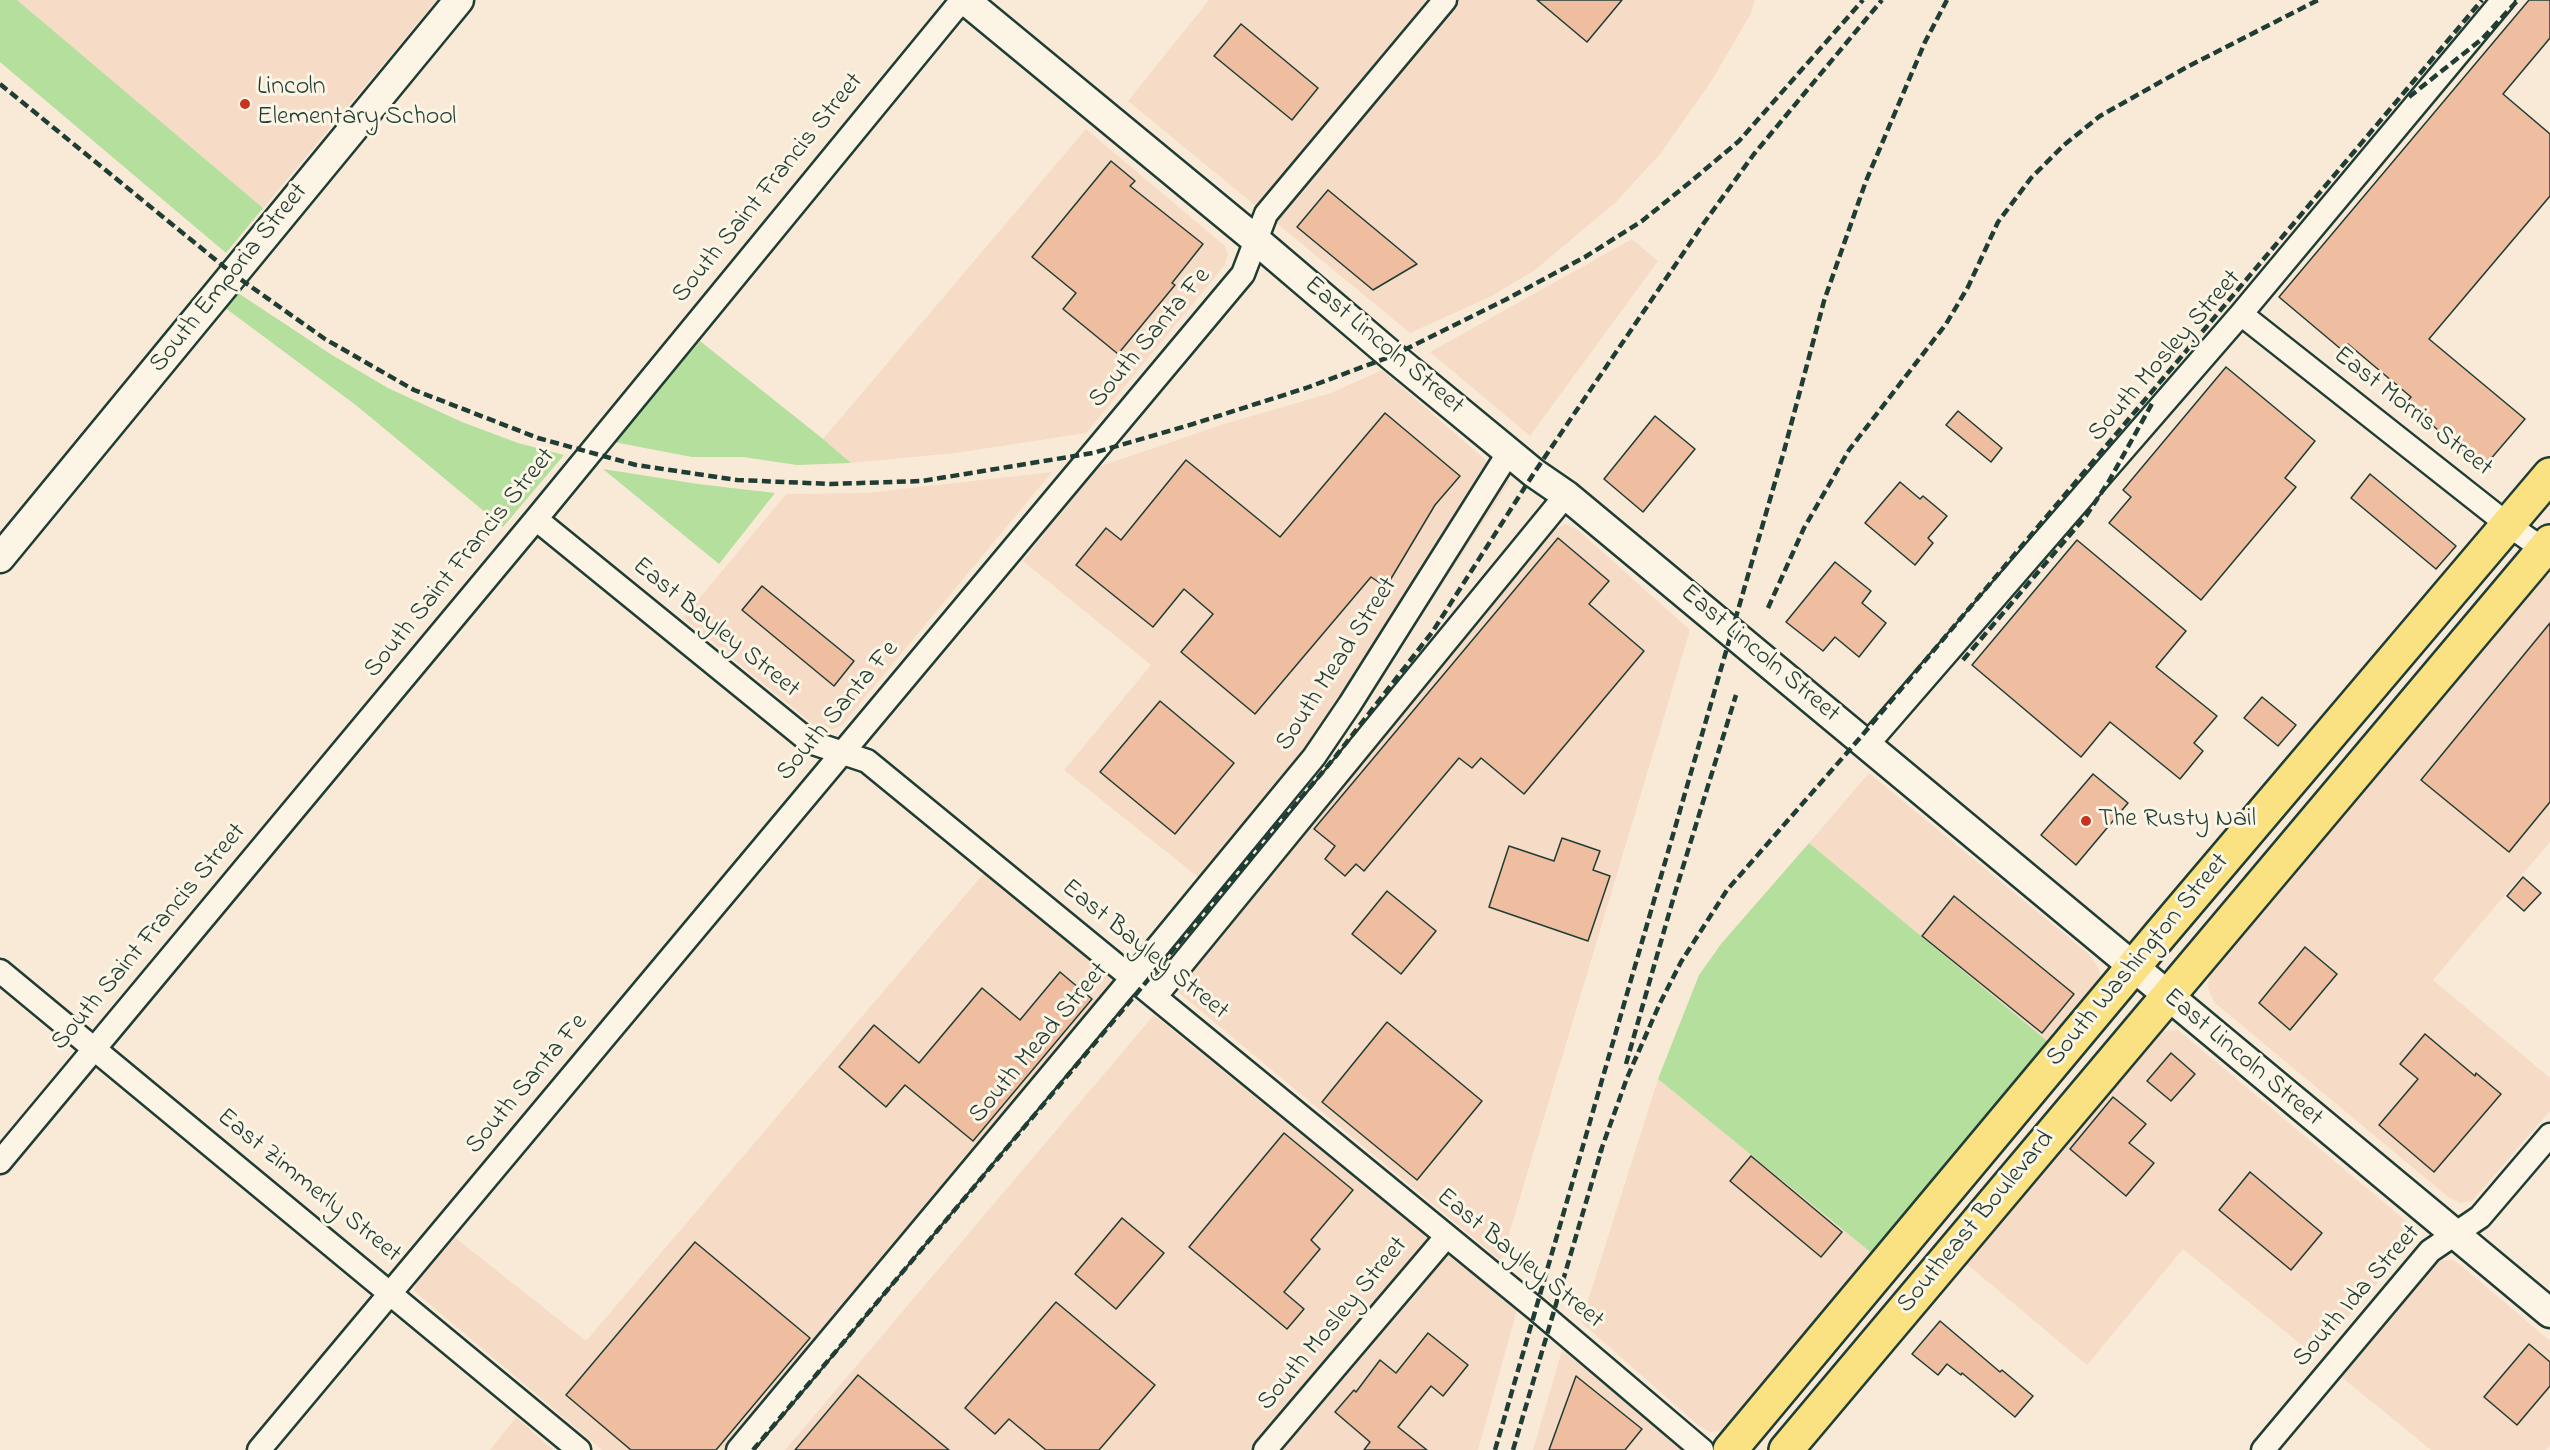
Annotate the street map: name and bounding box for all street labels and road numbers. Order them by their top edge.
street label: South Saint Francis Street [666,68,872,310]
street label: South Emporia Street [144,178,316,380]
street label: South Santa Fe [1083,262,1219,416]
street label: South Mosley Street [2083,265,2249,449]
street label: East Lincoln Street [1297,271,1469,423]
street label: East Morris Street [2326,341,2498,485]
street label: South Saint Francis Street [358,443,564,685]
street label: East Bayley Street [625,552,805,706]
street label: South Mead Street [1270,572,1406,758]
street label: East Lincoln Street [1673,579,1845,731]
street label: South Santa Fe [771,635,907,789]
street label: South Saint Francis Street [46,818,254,1058]
street label: South Washington Street [2041,848,2237,1074]
street label: East Bayley Street [1054,874,1234,1028]
street label: South Mead Street [964,957,1116,1131]
street label: East Lincoln Street [2156,983,2328,1135]
street label: South Santa Fe [460,1008,596,1162]
street label: East Zimmerly Street [209,1103,407,1271]
street label: Southeast Boulevard [1892,1125,2062,1321]
street label: East Bayley Street [1429,1183,1609,1337]
street label: South Ida Street [2287,1219,2429,1375]
street label: South Mosley Street [1252,1232,1416,1418]

